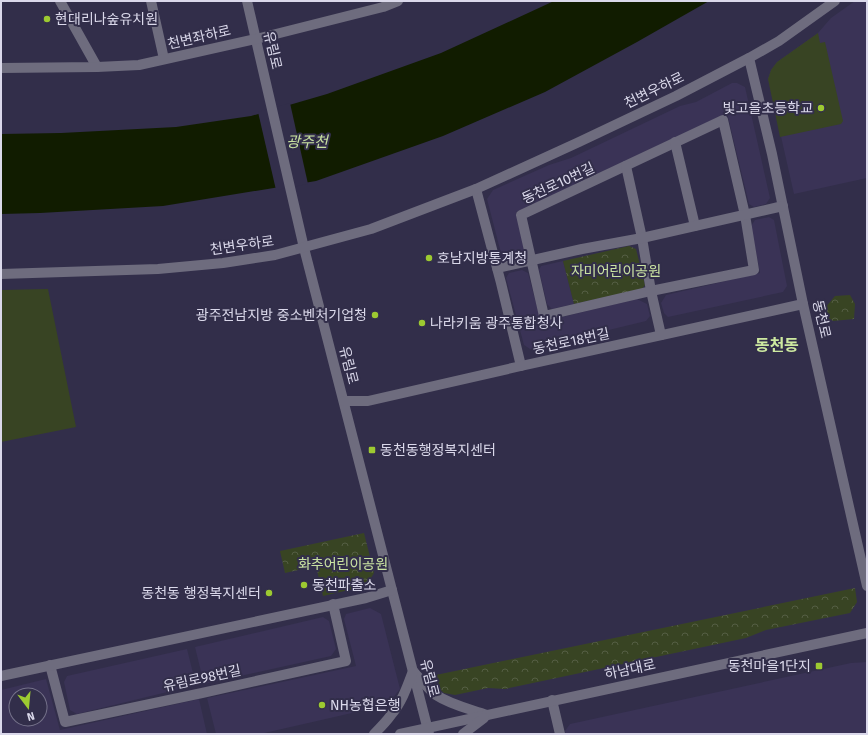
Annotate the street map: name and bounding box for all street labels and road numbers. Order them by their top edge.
street label: 천변좌하로 [166,22,233,53]
street label: 유림로 [260,29,285,71]
street label: 천변우하로 [622,69,687,112]
street label: 동천로10번길 [519,159,597,208]
street label: 천변우하로 [209,233,275,258]
street label: 동천로 [809,298,834,340]
street label: 동천로18번길 [531,325,611,358]
street label: 유림로 [336,344,361,386]
street label: 하남대로 [603,656,657,683]
street label: 유림로 [417,657,442,699]
street label: 유림로98번길 [161,662,243,695]

